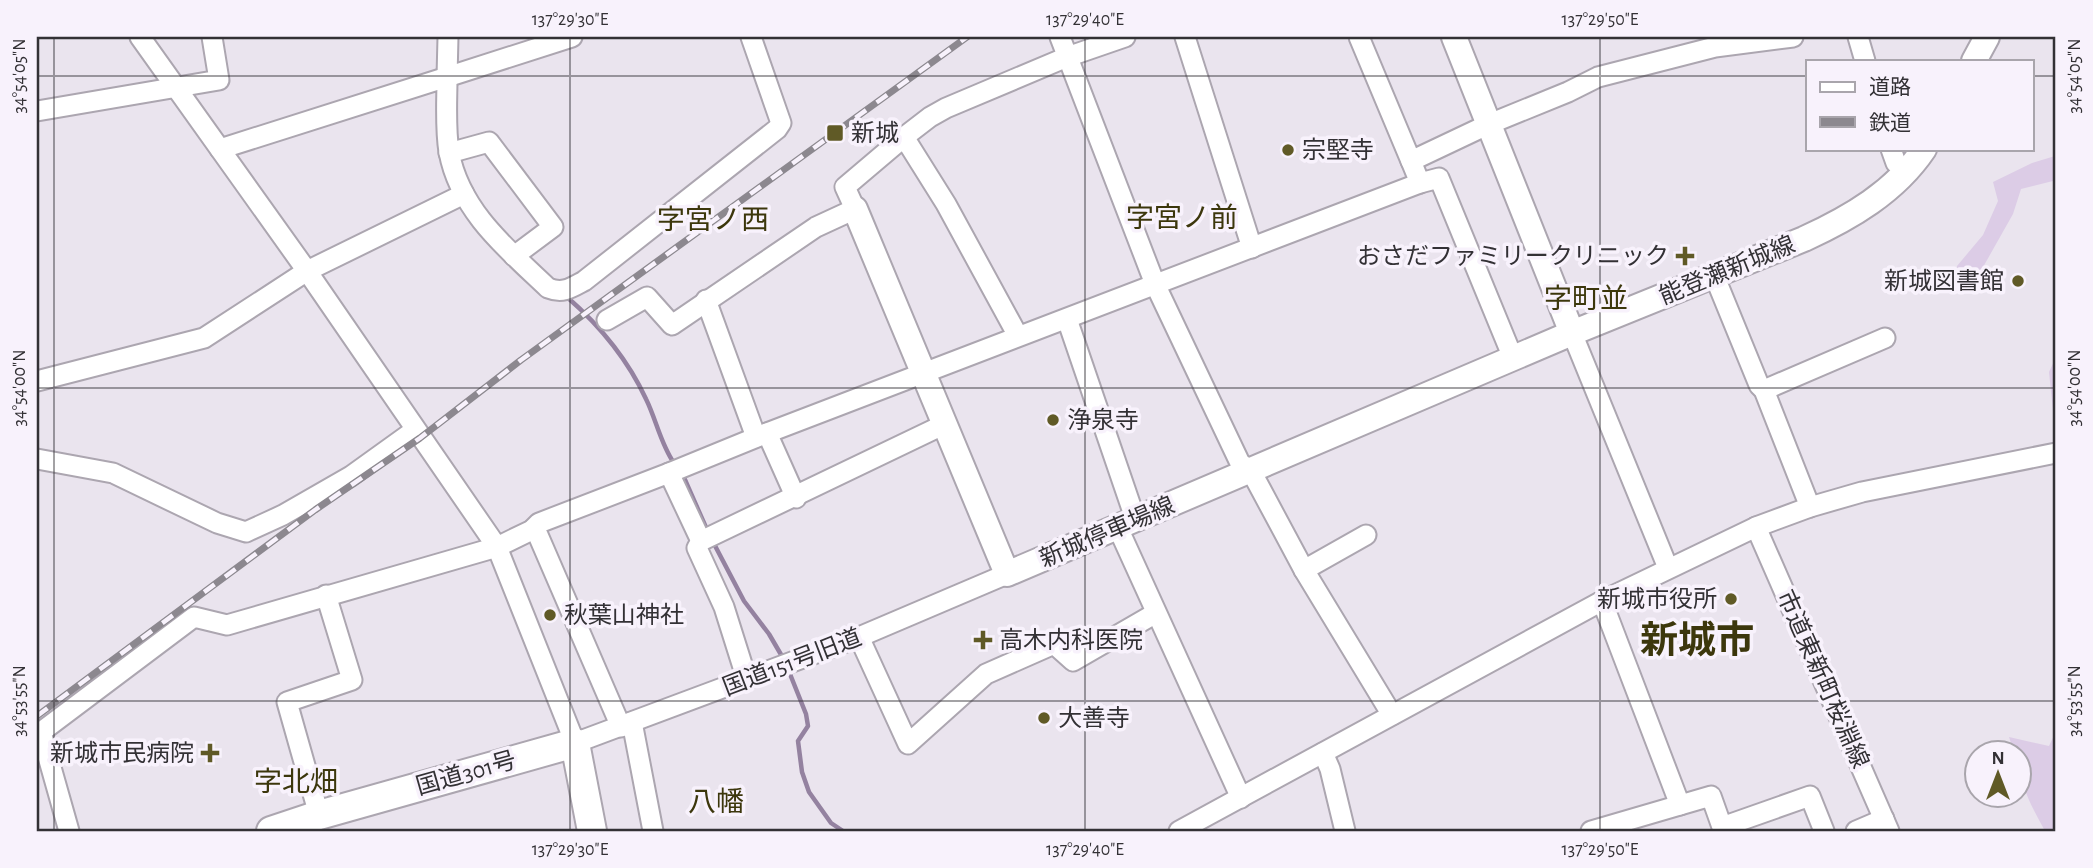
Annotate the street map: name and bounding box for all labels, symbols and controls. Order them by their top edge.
text: 137°29'30"E [532,11,609,29]
text: 137°29'40"E [1046,11,1124,29]
text: 137°29'50"E [1562,11,1639,29]
text: 34°54'05"N [11,39,29,113]
text: 34°54'05"N [2066,39,2084,113]
legend [1806,60,2034,150]
text: 道路 [1869,76,1911,98]
text: 鉄道 [1869,112,1911,134]
place label: 新城 [851,120,899,146]
marker: 新城 [825,123,845,143]
place label: 宗堅寺 [1302,137,1374,163]
marker: 宗堅寺 [1280,142,1296,158]
district label: 字宮ノ前 [1126,203,1238,233]
district label: 字宮ノ西 [657,205,769,235]
street label: 能登瀬新城線 [1655,231,1799,309]
place label: おさだファミリークリニック [1357,244,1669,269]
marker: おさだファミリークリニック [1675,246,1695,266]
place label: 新城図書館 [1884,268,2004,294]
marker: 新城図書館 [2010,273,2026,289]
district label: 字町並 [1544,284,1628,314]
text: 34°54'00"N [11,350,29,426]
text: 34°54'00"N [2066,350,2084,426]
place label: 浄泉寺 [1067,407,1139,433]
marker: 浄泉寺 [1045,412,1061,428]
street label: 新城停車場線 [1036,492,1178,572]
place label: 新城市役所 [1597,586,1717,612]
street label: 市道東新町桜淵線 [1772,586,1874,772]
marker: 新城市役所 [1723,591,1739,607]
place label: 秋葉山神社 [564,602,684,628]
marker: 秋葉山神社 [542,607,558,623]
district label: 新城市 [1640,620,1754,661]
street label: 国道151号旧道 [719,624,865,700]
place label: 高木内科医院 [999,627,1143,653]
marker: 高木内科医院 [973,630,993,650]
text: 34°53'55"N [11,665,29,737]
text: 34°53'55"N [2066,665,2084,737]
place label: 大善寺 [1058,705,1130,731]
marker: 大善寺 [1036,710,1052,726]
north arrow [1964,738,2034,808]
place label: 新城市民病院 [50,740,194,766]
marker: 新城市民病院 [200,743,220,763]
street label: 国道301号 [413,746,519,800]
text: N [1991,749,2005,768]
district label: 字北畑 [254,767,338,797]
district label: 八幡 [688,787,744,817]
text: 137°29'30"E [532,841,609,859]
text: 137°29'40"E [1046,841,1124,859]
text: 137°29'50"E [1562,841,1639,859]

